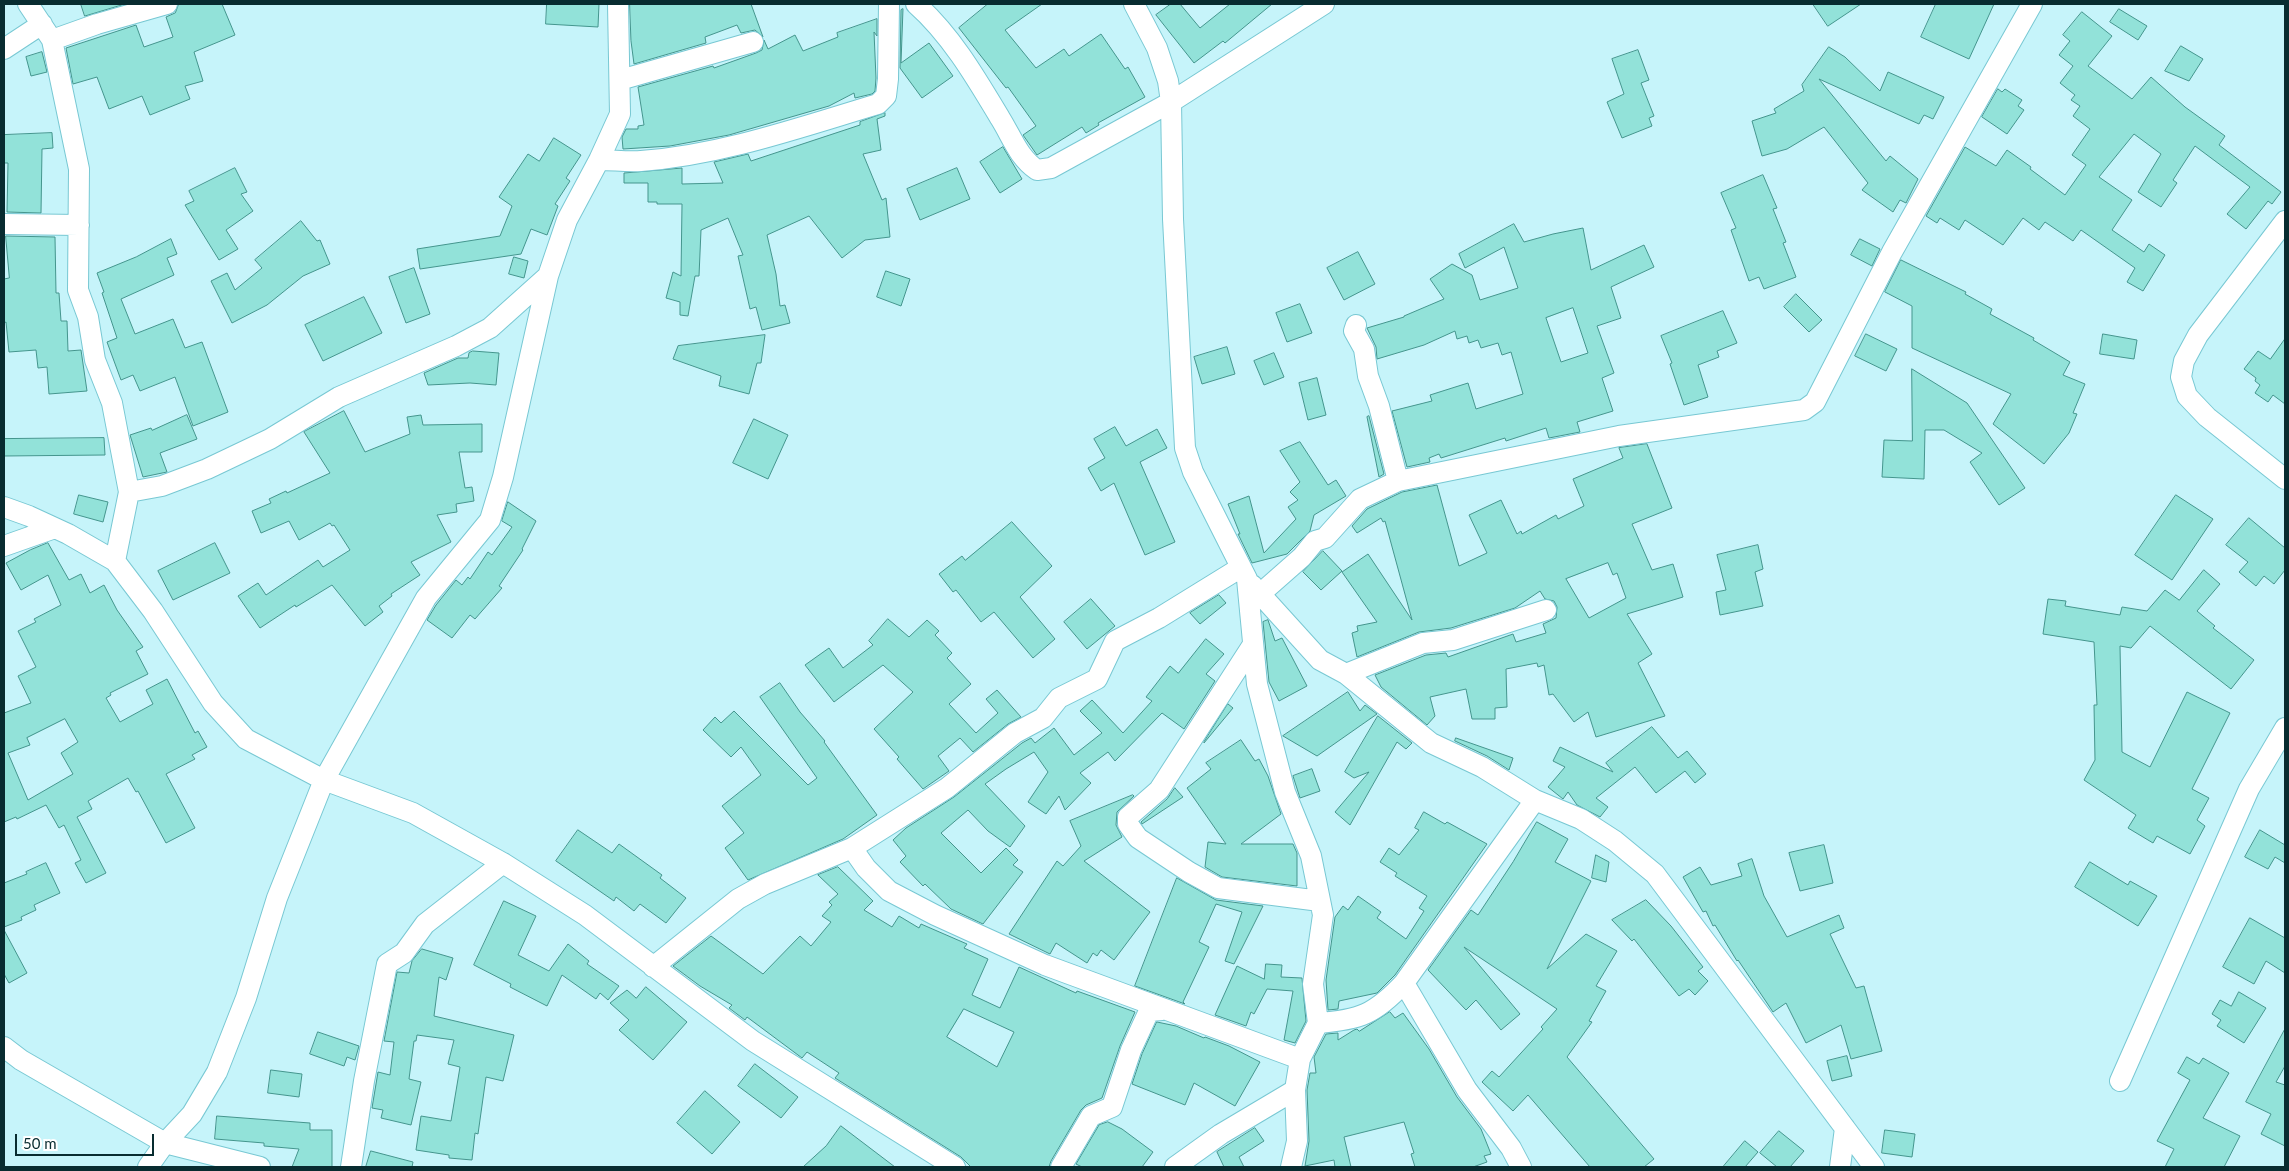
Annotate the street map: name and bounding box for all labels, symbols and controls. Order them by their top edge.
scale bar [18,1124,156,1156]
text: 50 m [23,1134,57,1152]

